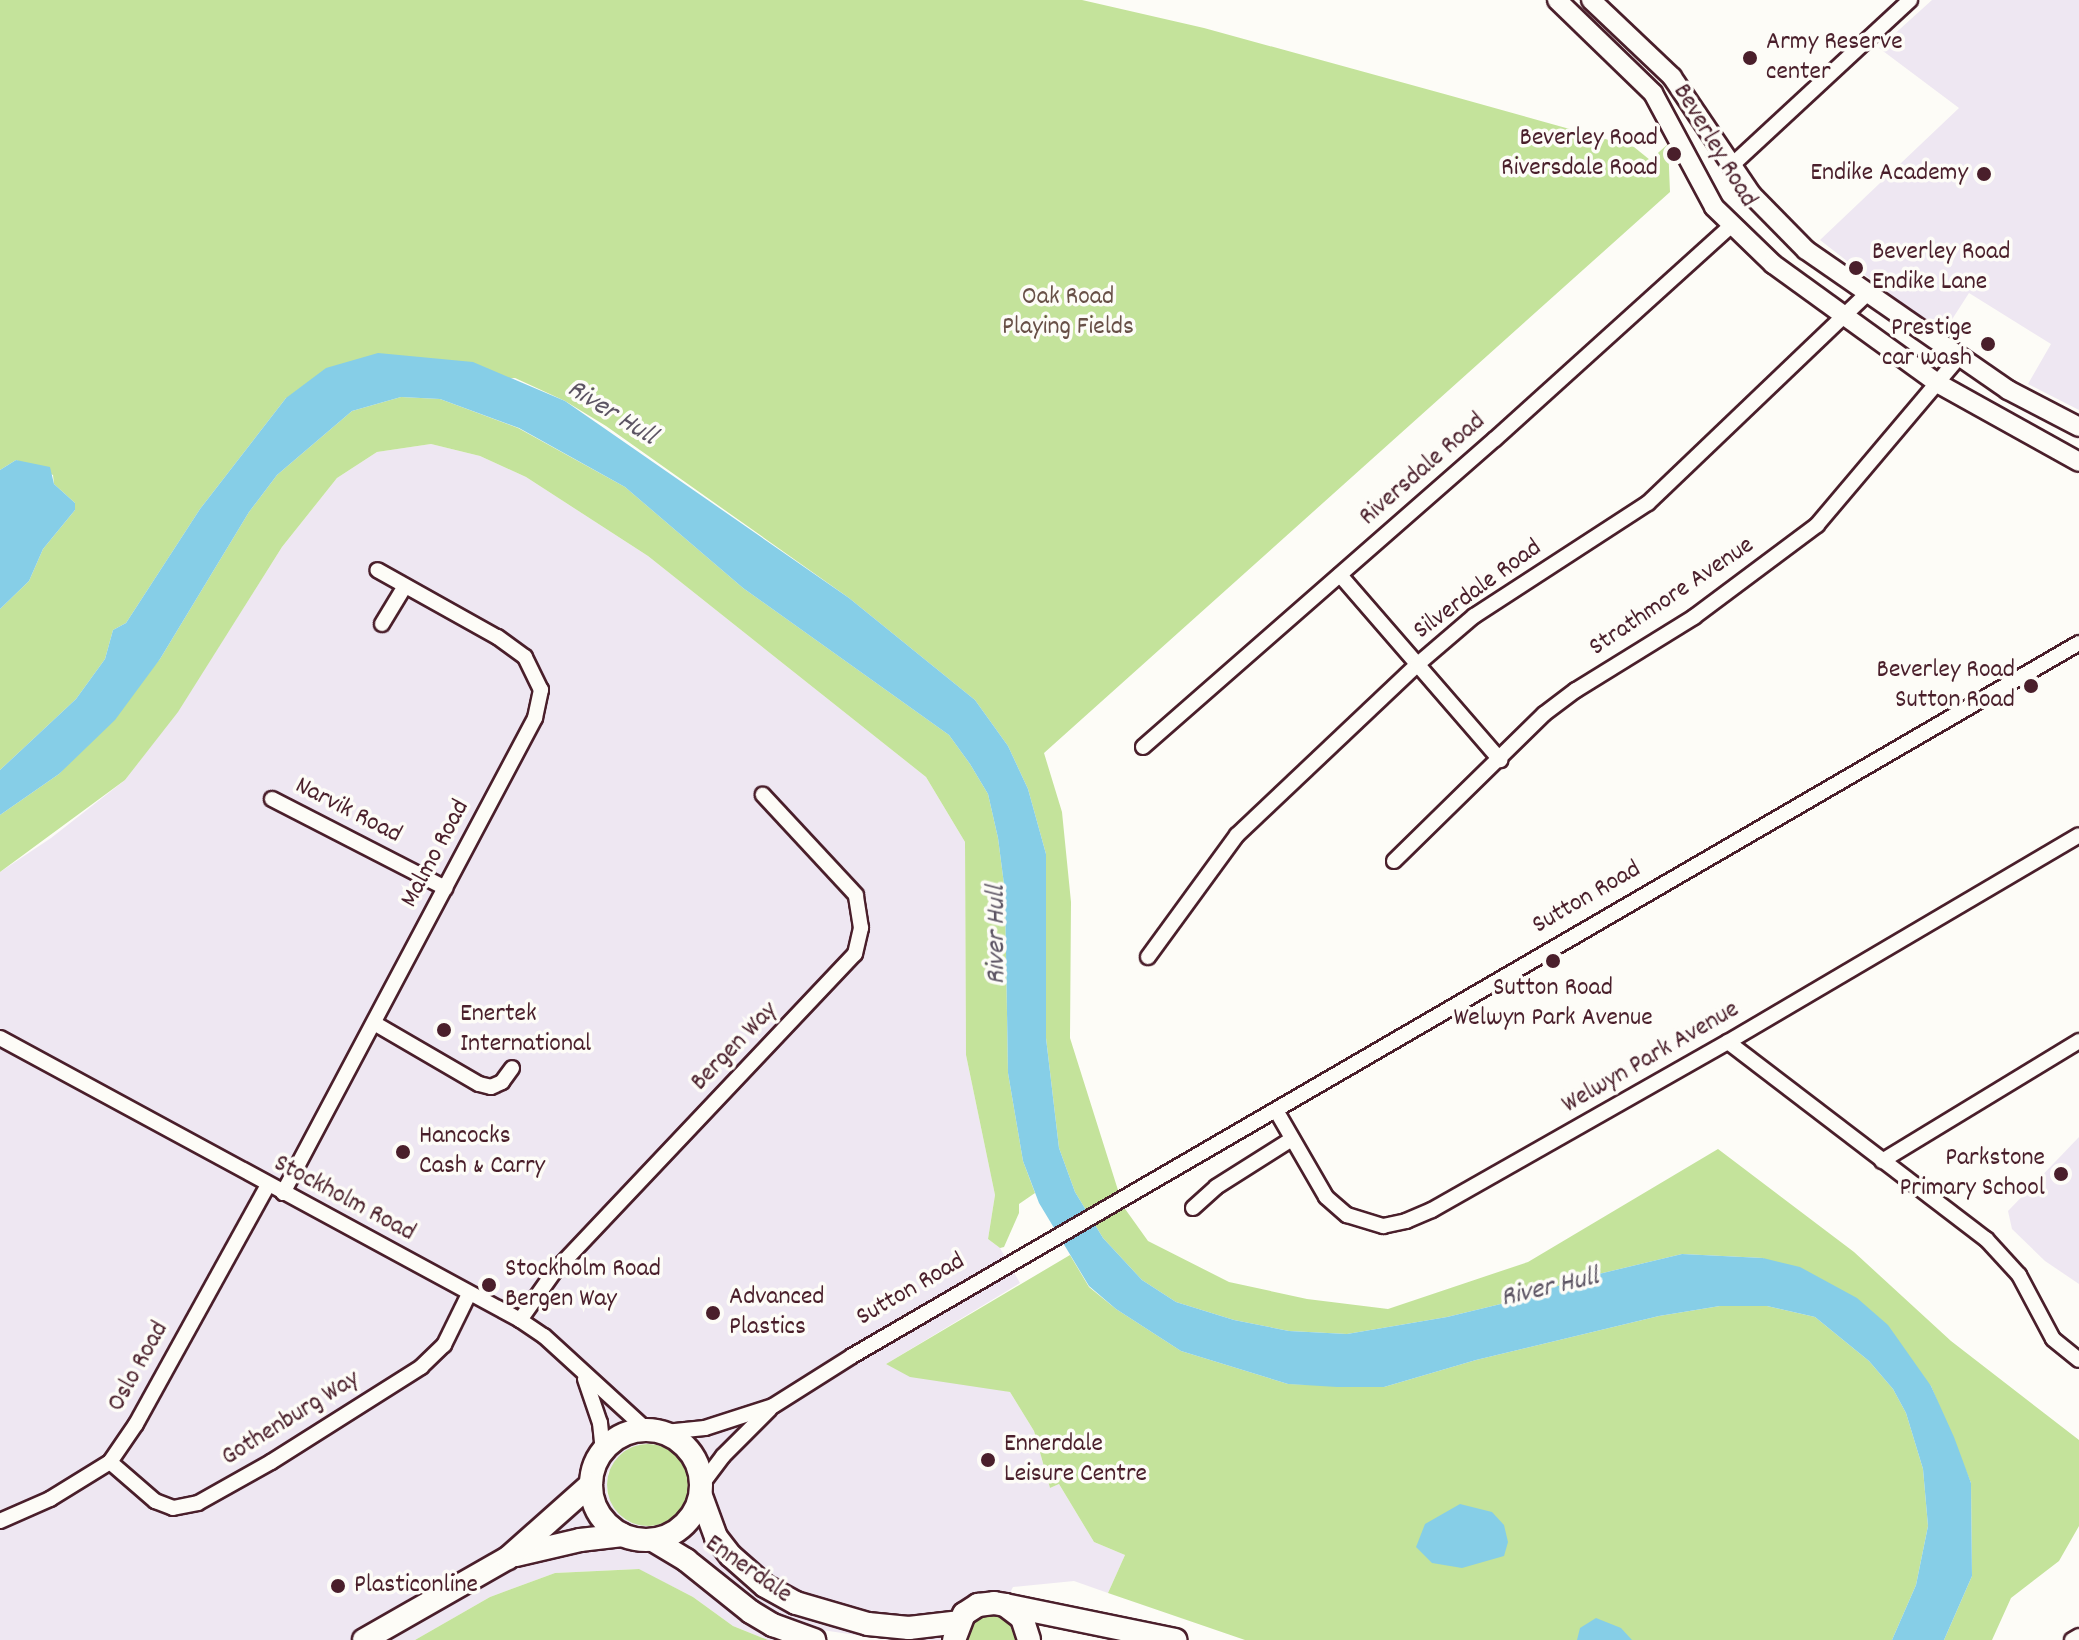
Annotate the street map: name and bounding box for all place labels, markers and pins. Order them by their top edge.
place label: Army Reserve center [1766,27,1903,88]
marker: Army Reserve center [1741,49,1759,67]
place label: Beverley Road Riversdale Road [1501,123,1658,184]
marker: Beverley Road Riversdale Road [1665,145,1683,163]
place label: Endike Academy [1810,158,1968,190]
marker: Endike Academy [1975,165,1993,183]
place label: Beverley Road Endike Lane [1872,237,2010,298]
marker: Beverley Road Endike Lane [1847,259,1865,277]
place label: Prestige car wash [1882,313,1972,374]
marker: Prestige car wash [1979,335,1997,353]
place label: Beverley Road Sutton Road [1877,655,2015,716]
marker: Beverley Road Sutton Road [2022,677,2040,695]
marker: Sutton Road Welwyn Park Avenue [1544,952,1562,970]
place label: Sutton Road Welwyn Park Avenue [1453,973,1653,1034]
place label: Enertek International [460,999,591,1060]
marker: Enertek International [435,1021,453,1039]
place label: Hancocks Cash & Carry [419,1121,545,1182]
marker: Hancocks Cash & Carry [394,1143,412,1161]
place label: Parkstone Primary School [1899,1143,2045,1204]
marker: Parkstone Primary School [2052,1165,2070,1183]
place label: Stockholm Road Bergen Way [505,1254,661,1316]
marker: Stockholm Road Bergen Way [480,1276,498,1294]
place label: Advanced Plastics [729,1282,825,1344]
marker: Advanced Plastics [704,1304,722,1322]
place label: Ennerdale Leisure Centre [1004,1429,1147,1490]
marker: Ennerdale Leisure Centre [979,1451,997,1469]
place label: Plasticonline [354,1570,478,1602]
marker: Plasticonline [329,1577,347,1595]

